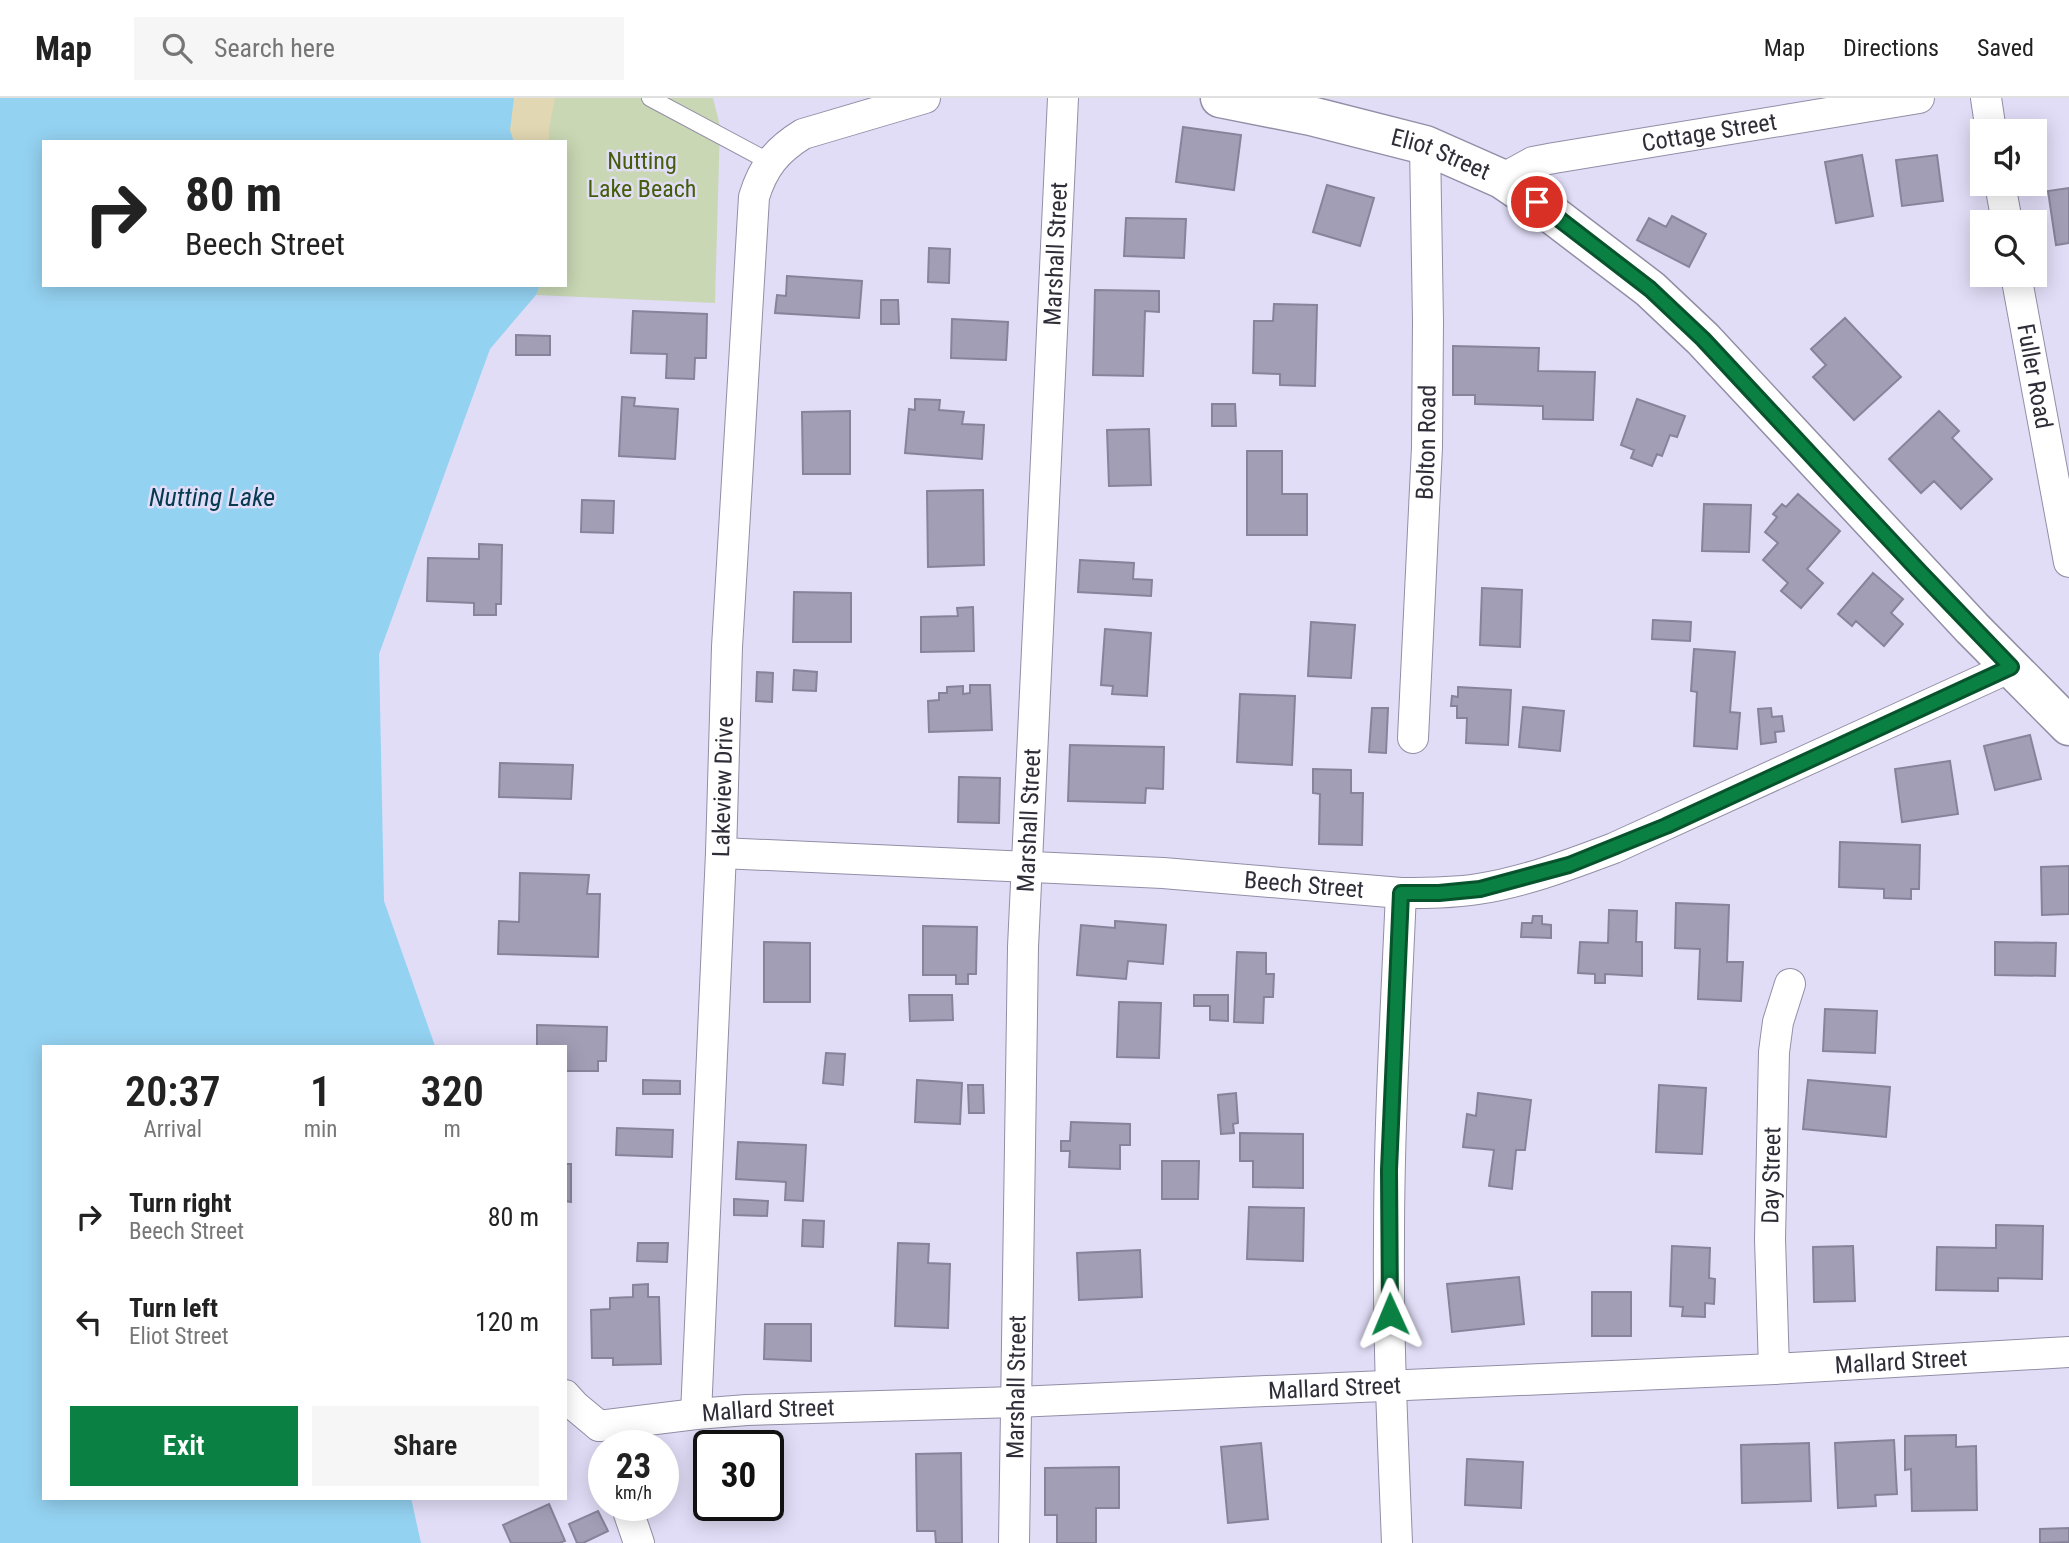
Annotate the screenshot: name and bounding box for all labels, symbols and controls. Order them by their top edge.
search box [134,17,624,80]
text: Map [35,29,92,68]
icon: search [158,29,196,67]
text: Search here [214,33,335,63]
text: Map [1764,34,1805,62]
text: Directions [1843,34,1939,62]
text: Saved [1977,34,2034,62]
street label: Cottage Street [1640,108,1779,157]
map controls [1970,119,2047,287]
button: sound [1970,119,2047,196]
street label: Eliot Street [1388,123,1494,186]
park label: Nutting Lake Beach [588,147,696,203]
text: 80 m [185,166,282,223]
icon: right [70,168,161,259]
pin [1507,172,1567,232]
street label: Marshall Street [1038,181,1073,326]
icon: arrive [1518,183,1556,221]
button: search [1970,210,2047,287]
text: Beech Street [185,225,345,263]
street label: Fuller Road [2011,322,2058,431]
street label: Bolton Road [1410,385,1441,500]
water label: Nutting Lake [149,482,275,512]
street label: Lakeview Drive [707,716,739,857]
street label: Marshall Street [1012,748,1046,893]
street label: Beech Street [1243,866,1365,904]
text: 20:37 [125,1067,221,1116]
text: 1 [310,1067,331,1116]
text: 320 [421,1067,484,1116]
text: Arrival [144,1116,202,1143]
text: min [304,1116,337,1143]
text: m [444,1116,461,1143]
street label: Day Street [1756,1126,1786,1224]
text: Turn right [129,1188,231,1218]
icon: right [70,1198,108,1236]
text: 80 m [488,1202,539,1232]
text: Beech Street [129,1218,244,1245]
position arrow [1353,1277,1427,1351]
text: Turn left [129,1293,218,1323]
icon: left [70,1303,108,1341]
text: 120 m [475,1307,539,1337]
street label: Marshall Street [1001,1315,1031,1459]
text: Eliot Street [129,1323,229,1350]
street label: Mallard Street [1834,1344,1968,1379]
street label: Mallard Street [1268,1371,1402,1405]
street label: Mallard Street [701,1393,835,1428]
button: Exit [70,1406,298,1486]
button: Share [312,1406,539,1486]
speed limit sign: 30 [693,1430,784,1521]
text: 23 [616,1446,651,1487]
text: km/h [615,1482,652,1503]

